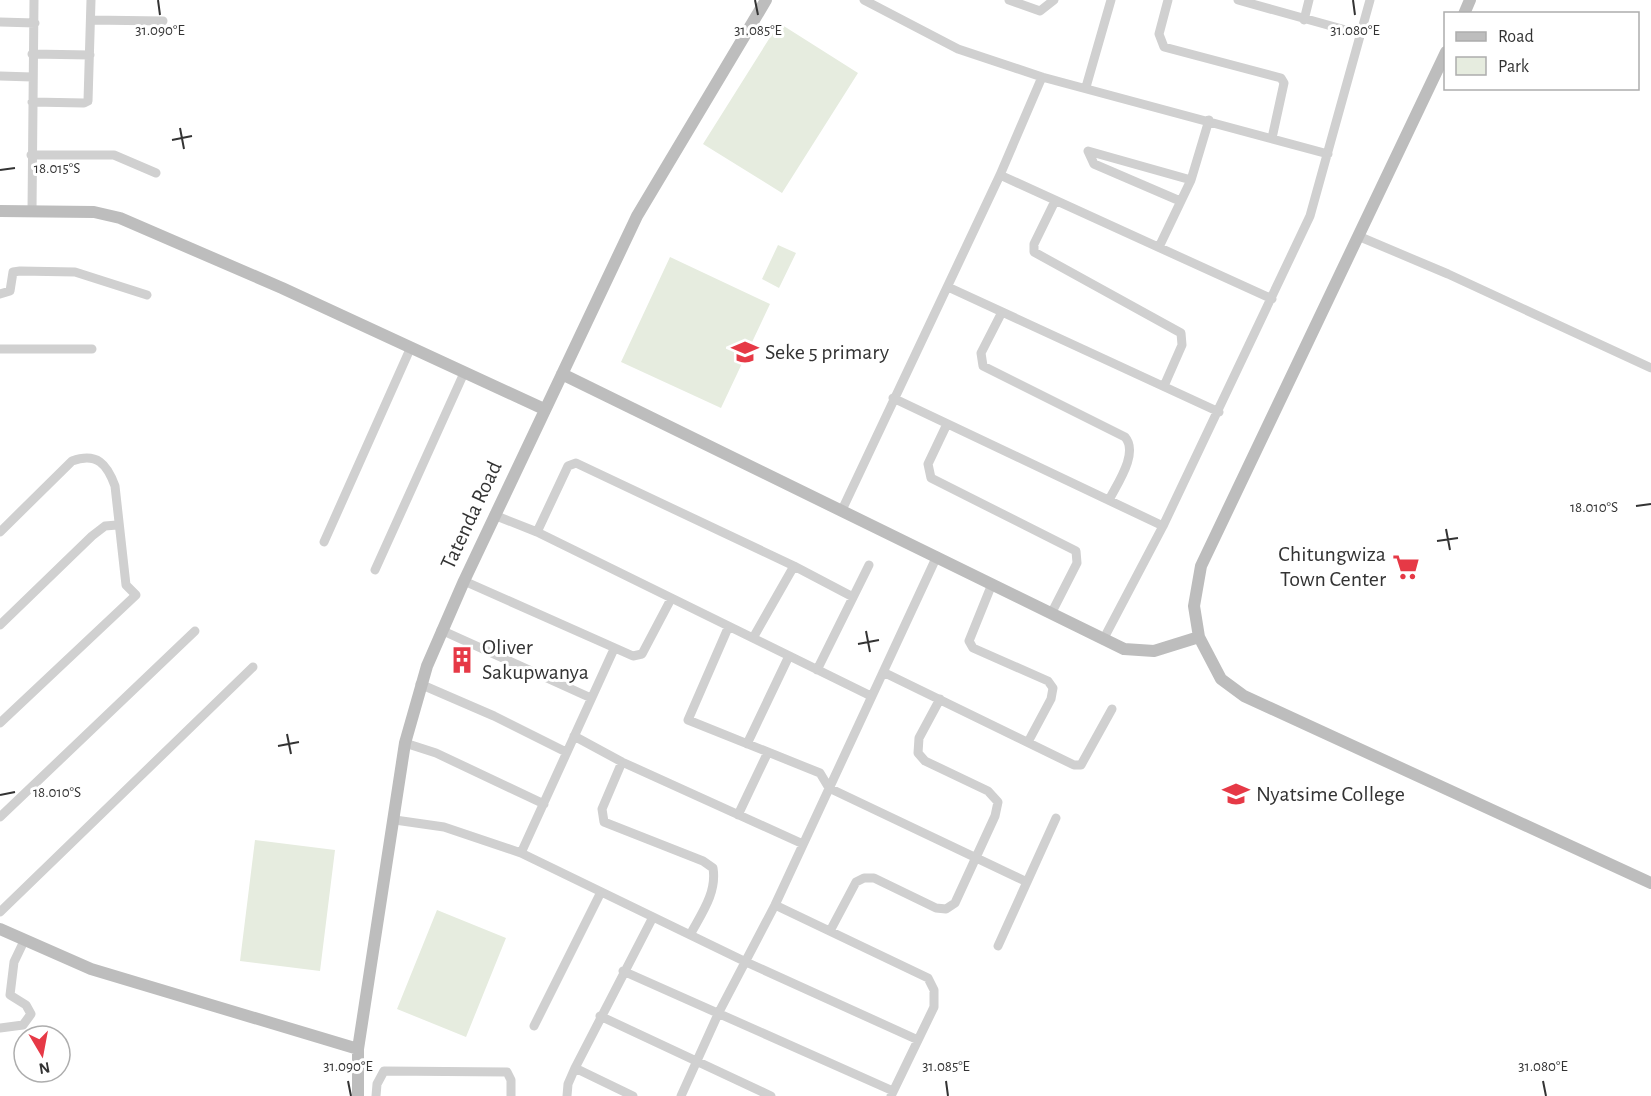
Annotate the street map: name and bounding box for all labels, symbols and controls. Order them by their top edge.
legend [1444,12,1639,90]
text: 31.090°E [135,23,185,38]
text: 31.085°E [734,23,782,38]
text: 31.080°E [1330,23,1380,38]
text: Road [1498,28,1534,46]
text: Park [1498,58,1530,76]
text: 18.015°S [34,161,80,176]
school or university icon: Seke 5 primary [730,337,760,367]
place label: Seke 5 primary [765,341,890,363]
street label: Tatenda Road [436,457,506,573]
text: 18.010°S [1570,500,1618,515]
place label: Chitungwiza Town Center [1278,543,1386,590]
supermarket icon: Chitungwiza Town Center [1391,552,1421,582]
place label: Oliver Sakupwanya [482,636,589,683]
building icon: Oliver Sakupwanya [447,645,477,675]
school or university icon: Nyatsime College [1221,779,1251,809]
place label: Nyatsime College [1256,783,1405,805]
text: 18.010°S [33,785,81,800]
north arrow [12,1024,72,1084]
text: N [38,1059,51,1077]
text: 31.090°E [323,1059,373,1074]
text: 31.085°E [922,1059,970,1074]
text: 31.080°E [1518,1059,1568,1074]

